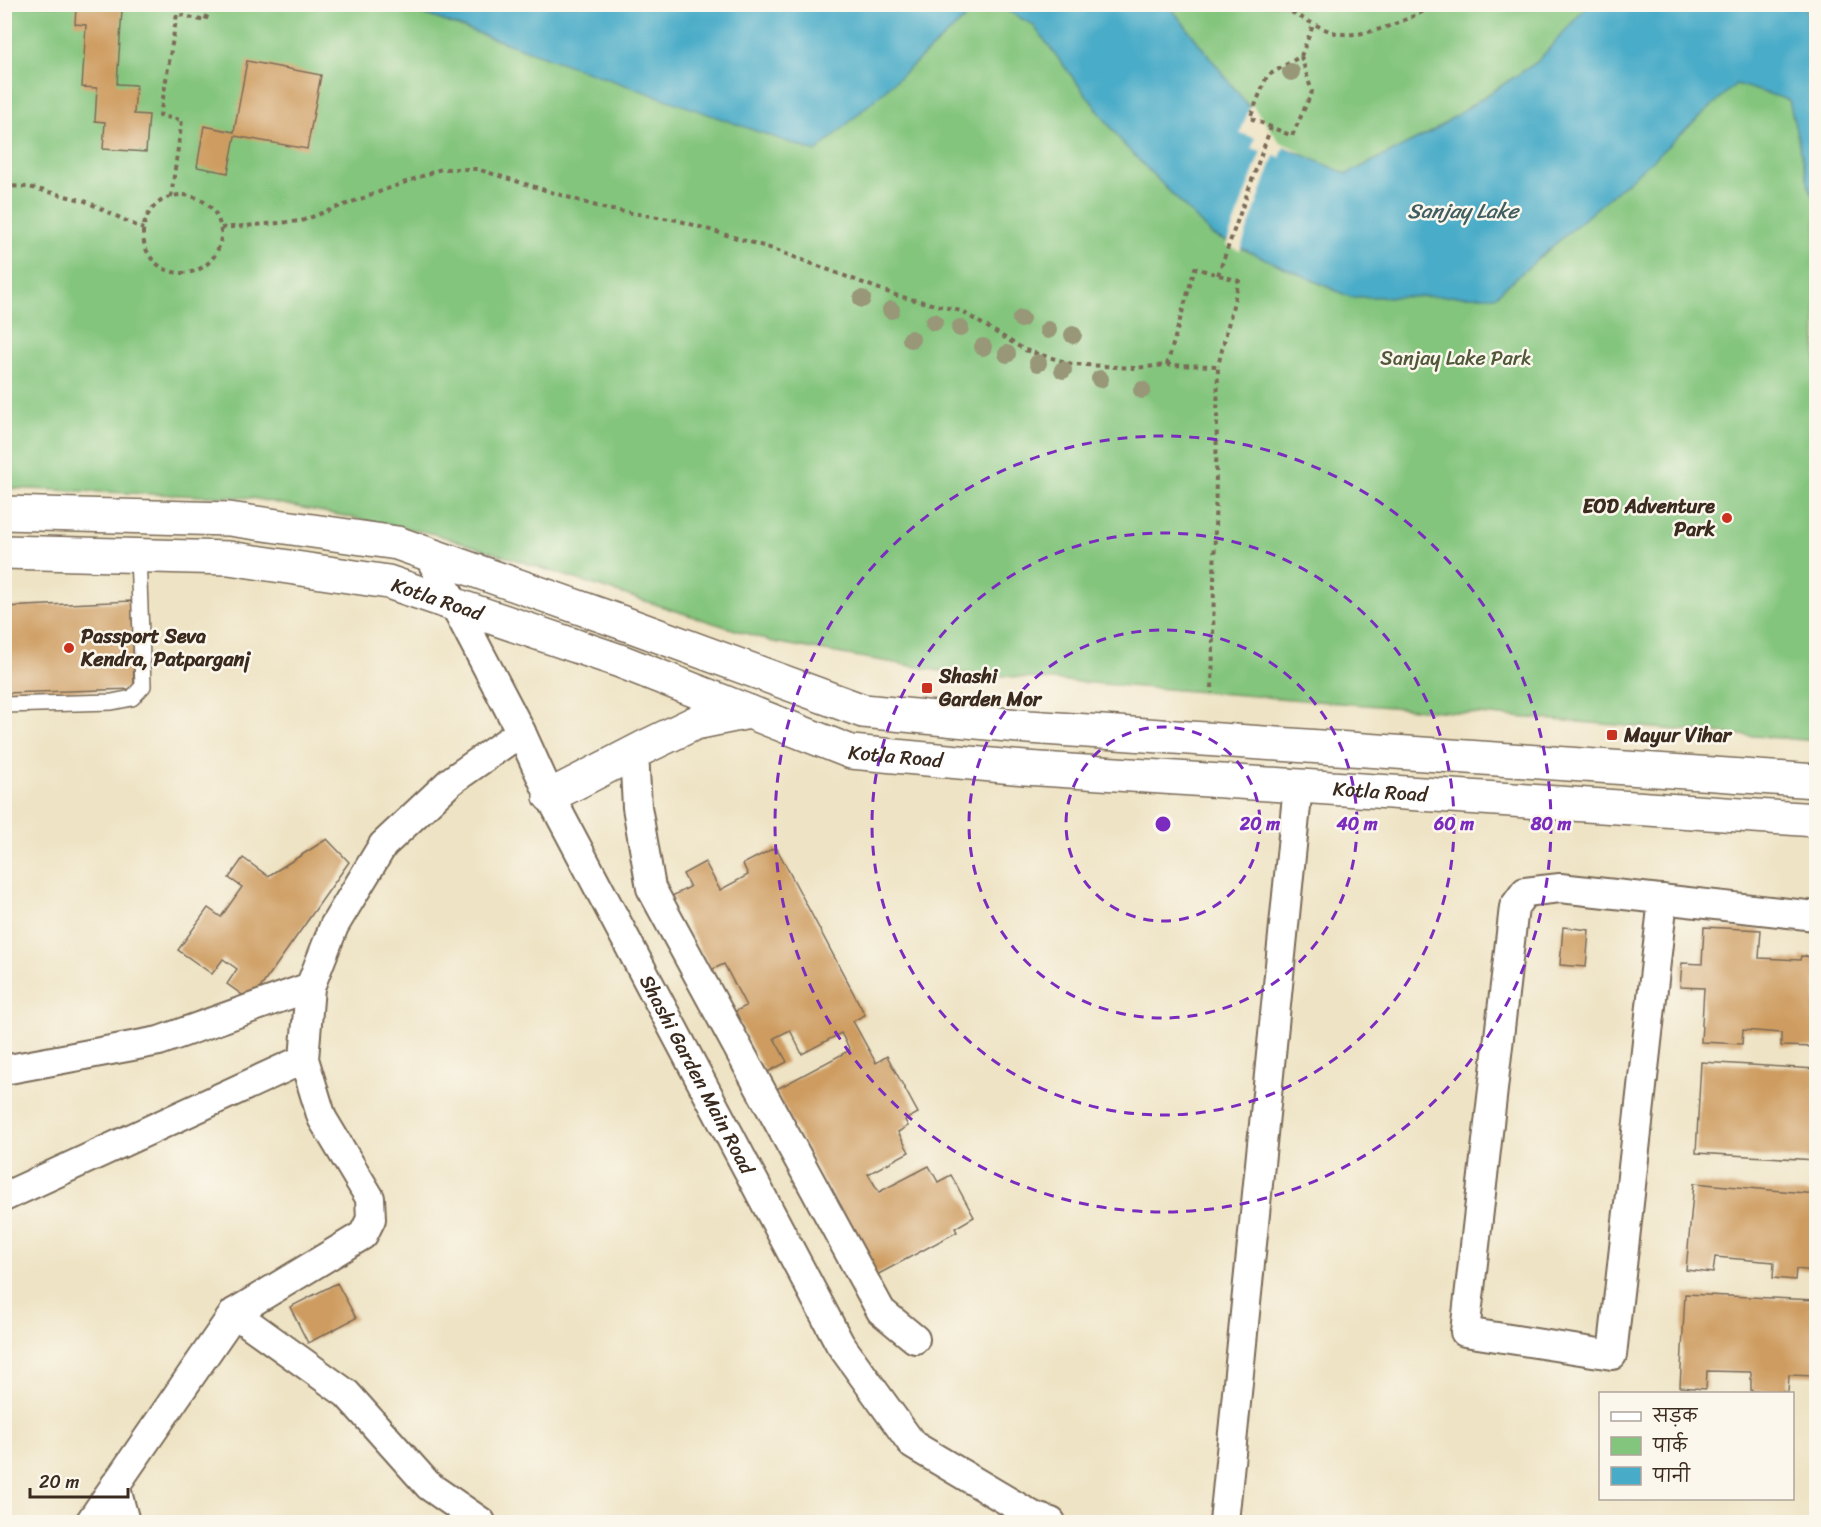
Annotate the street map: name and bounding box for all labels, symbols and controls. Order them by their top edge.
water label: Sanjay Lake [1408,192,1521,230]
park label: Sanjay Lake Park [1380,341,1532,376]
place label: EOD Adventure Park [1583,489,1715,547]
marker: EOD Adventure Park [1720,511,1734,525]
street label: Kotla Road [387,567,489,631]
place label: Passport Seva Kendra, Patparganj [80,619,251,677]
marker: Passport Seva Kendra, Patparganj [62,641,76,655]
place label: Shashi Garden Mor [938,659,1043,717]
marker: Shashi Garden Mor [920,681,934,695]
place label: Mayur Vihar [1623,718,1733,753]
marker: Mayur Vihar [1605,728,1619,742]
street label: Kotla Road [847,734,946,778]
street label: Kotla Road [1332,771,1430,812]
text: 20 m [1239,808,1280,840]
text: 40 m [1335,808,1378,840]
text: 60 m [1433,808,1474,840]
text: 80 m [1530,808,1572,840]
centre of rings [1153,814,1173,834]
street label: Shashi Garden Main Road [630,968,765,1182]
legend [1599,1392,1794,1500]
text: सड़क [1652,1400,1698,1432]
text: पार्क [1652,1430,1688,1462]
text: पानी [1652,1460,1691,1492]
scale bar [30,1461,128,1499]
text: 20 m [39,1466,79,1498]

